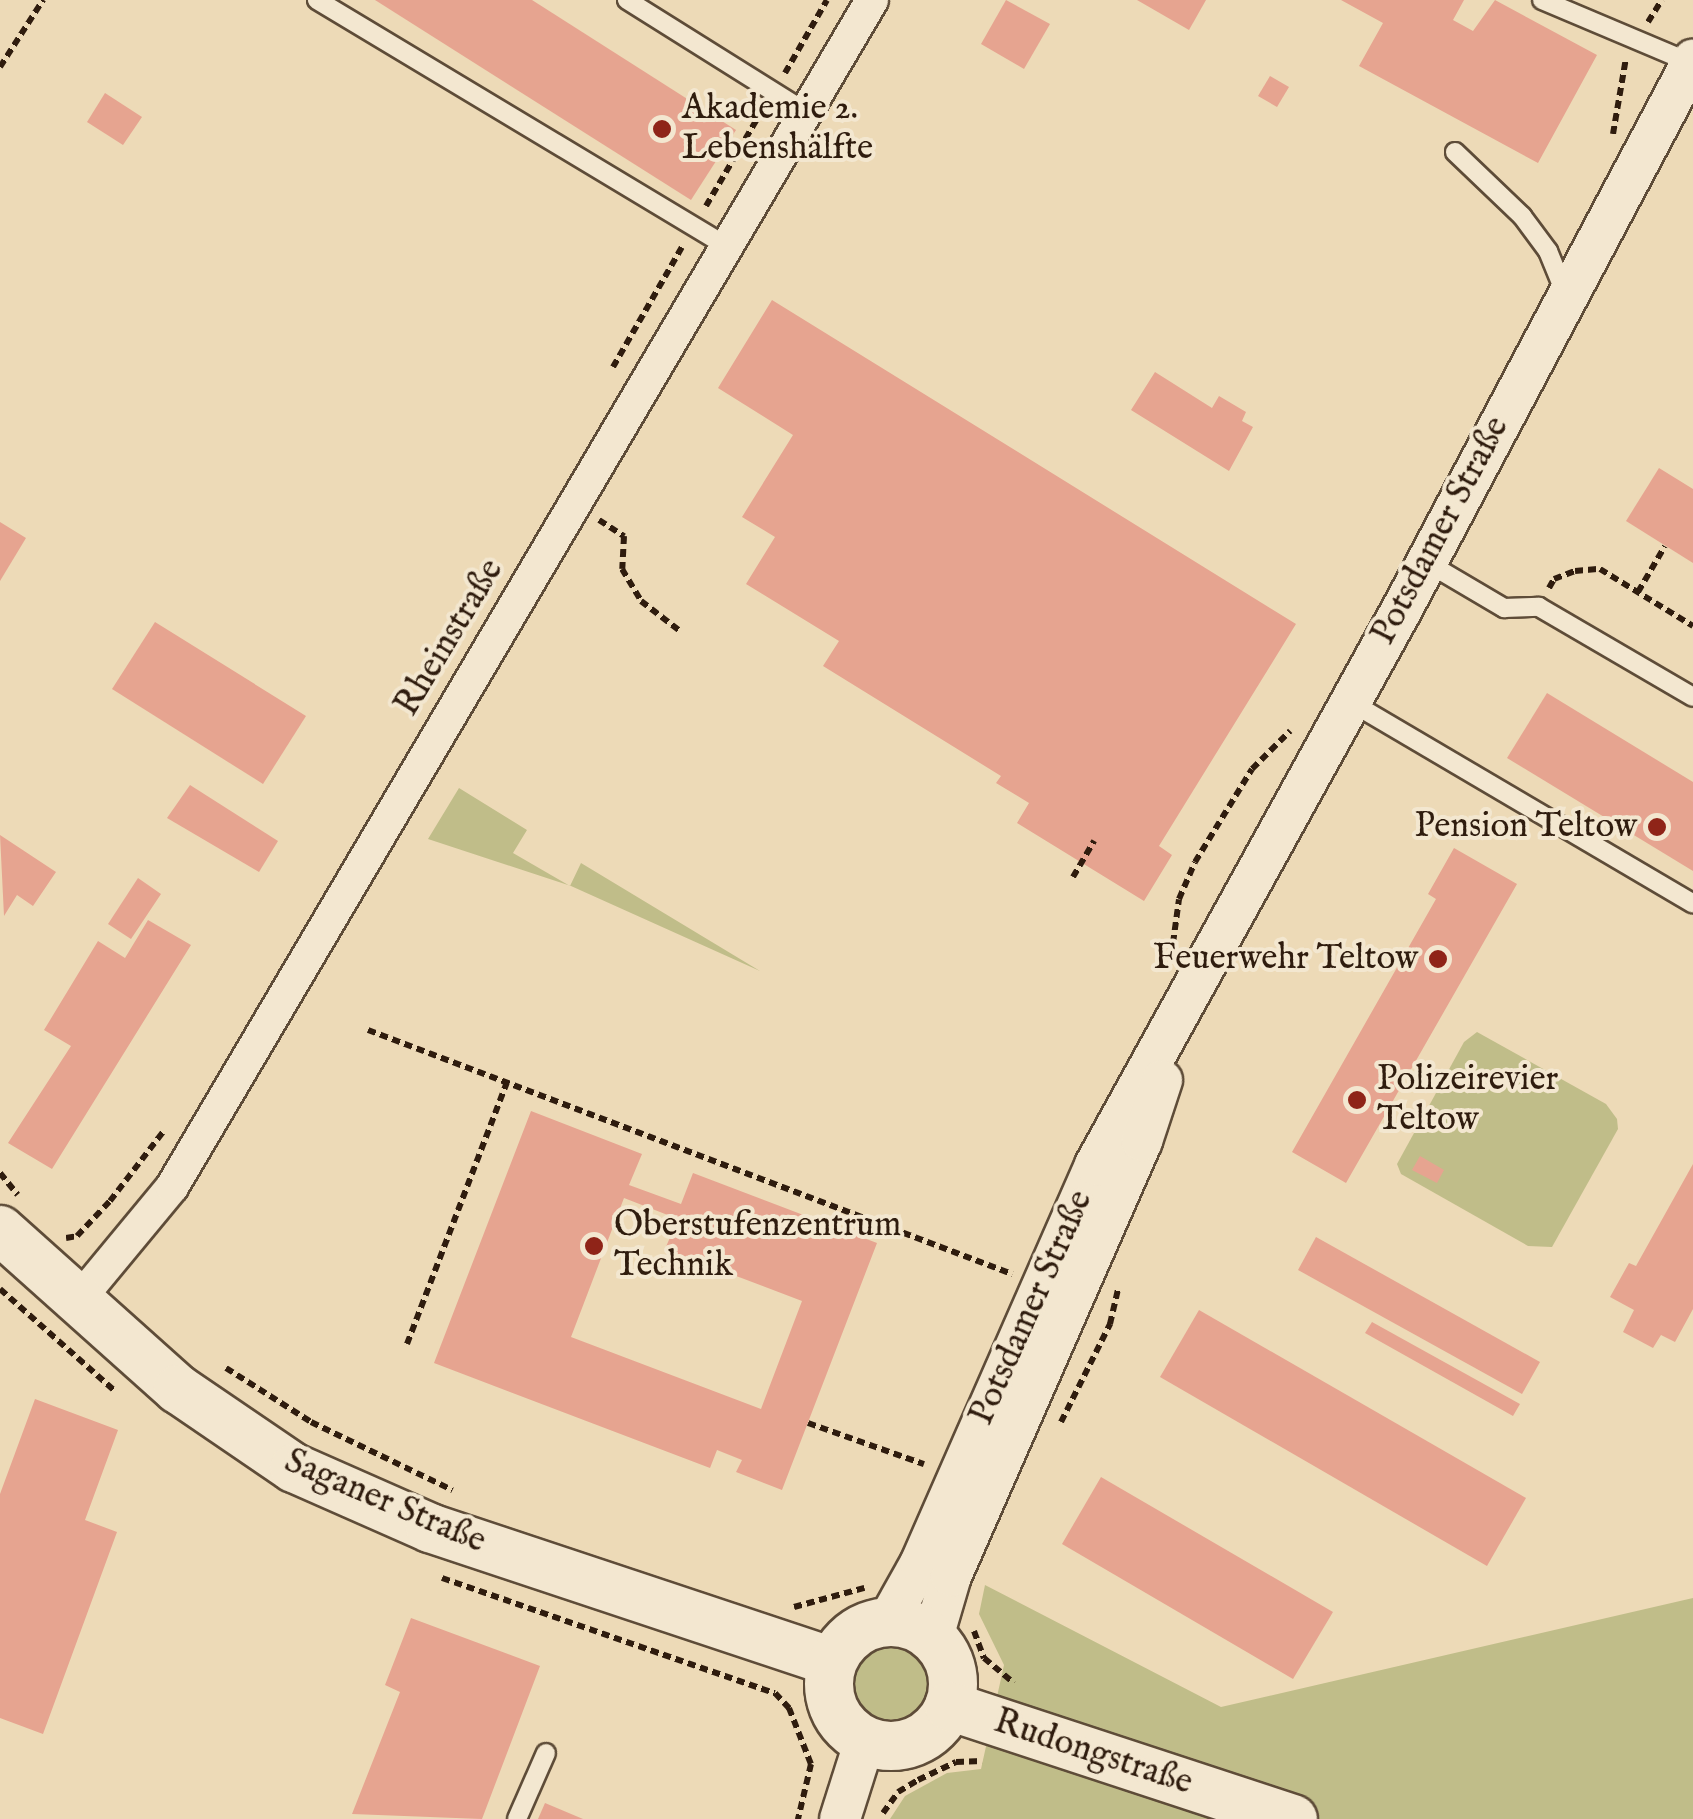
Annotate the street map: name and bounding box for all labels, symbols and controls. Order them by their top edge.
place label: Akademie 2. Lebenshälfte [682,88,873,170]
marker: Akademie 2. Lebenshälfte [651,118,673,140]
street label: Potsdamer Straße [1363,410,1519,652]
street label: Rheinstraße [387,552,513,724]
place label: Pension Teltow [1415,806,1637,848]
marker: Pension Teltow [1646,816,1668,838]
place label: Feuerwehr Teltow [1153,938,1418,980]
marker: Feuerwehr Teltow [1427,948,1449,970]
place label: Polizeirevier Teltow [1377,1059,1558,1141]
marker: Polizeirevier Teltow [1346,1089,1368,1111]
street label: Potsdamer Straße [962,1184,1102,1432]
place label: Oberstufenzentrum Technik [614,1205,901,1287]
marker: Oberstufenzentrum Technik [583,1235,605,1257]
street label: Saganer Straße [278,1441,492,1563]
street label: Rudongstraße [989,1701,1197,1805]

